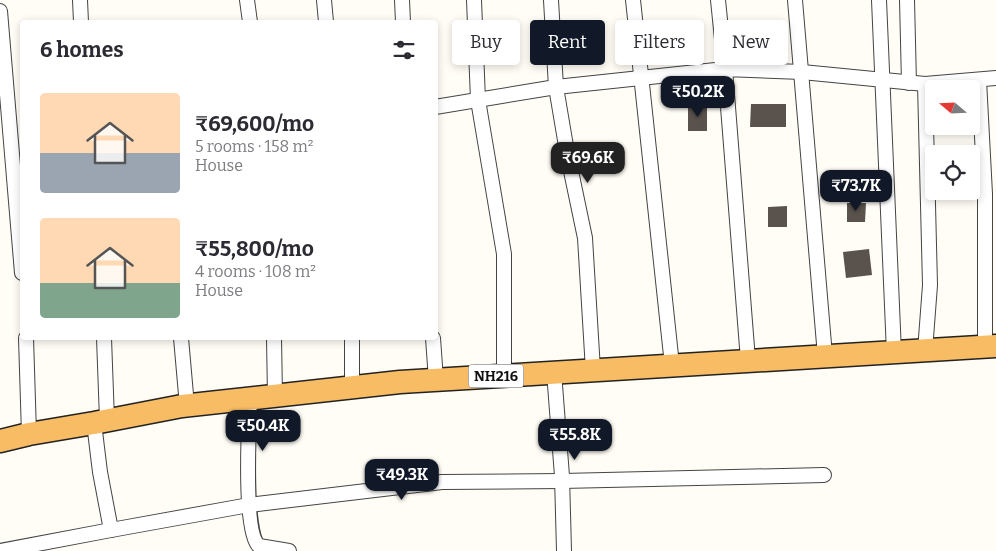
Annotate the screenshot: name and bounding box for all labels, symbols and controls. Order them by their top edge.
chip: Buy [452,20,520,65]
chip: Rent [530,20,605,65]
chip: Filters [615,20,704,65]
chip: New [714,20,788,65]
icon: filters [390,36,418,64]
text: 6 homes [40,37,124,63]
pin: ₹50.2K [657,76,739,118]
north arrow [925,80,980,135]
map controls [925,80,980,200]
text: ₹50.2K [672,82,724,101]
text: ₹69,600/mo [195,111,314,137]
icon: home [80,113,140,173]
text: 5 rooms · 158 m² [195,137,313,156]
pin: ₹69.6K [547,142,629,184]
button: locate [925,145,980,200]
text: ₹69.6K [562,148,614,167]
text: House [195,156,243,175]
pin: ₹73.7K [815,170,897,212]
text: ₹73.7K [831,176,881,195]
text: ₹55,800/mo [195,236,314,262]
icon: home [80,238,140,298]
text: 4 rooms · 108 m² [195,262,316,281]
text: House [195,281,243,300]
road number: NH216 [468,364,524,388]
pin: ₹50.4K [222,410,304,452]
text: ₹50.4K [237,416,289,435]
pin: ₹55.8K [534,418,616,461]
text: ₹55.8K [549,425,601,444]
pin: ₹49.3K [361,458,443,501]
text: ₹49.3K [376,465,428,484]

